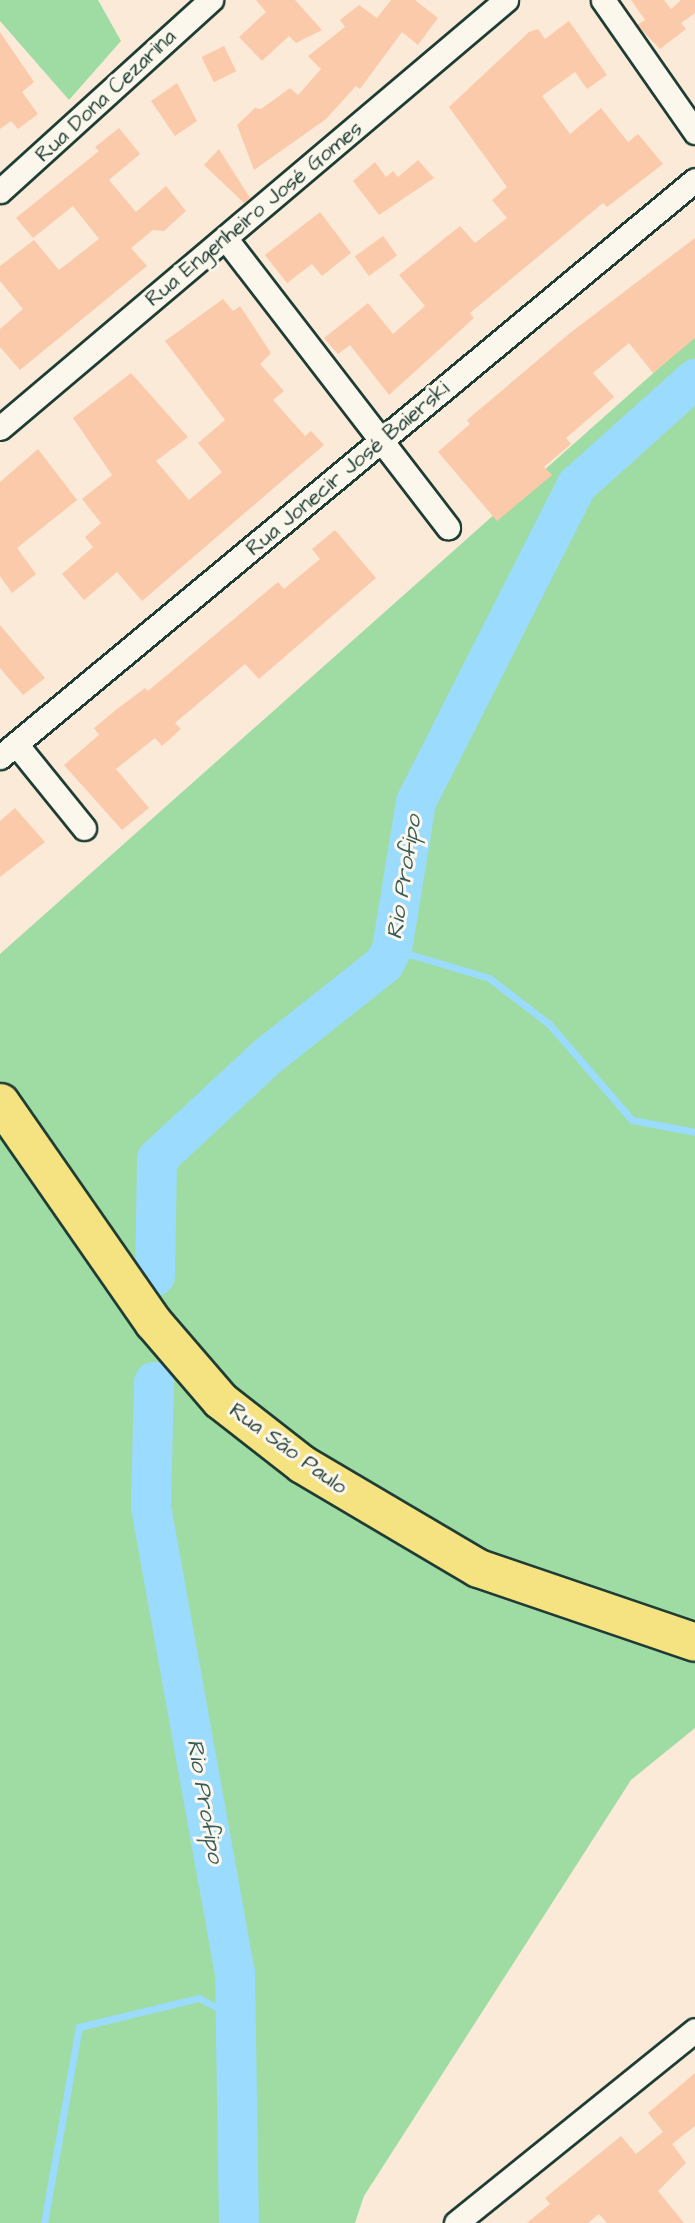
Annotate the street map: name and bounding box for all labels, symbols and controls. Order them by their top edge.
street label: Rua Dona Cezarina [30,24,182,168]
street label: Rua Engenheiro José Gomes [141,116,367,312]
street label: Rua Jonecir José Baierski [241,377,455,561]
water label: Rio Profipo [381,813,427,941]
street label: Rua São Paulo [224,1398,352,1500]
water label: Rio Profipo [181,1737,229,1865]

